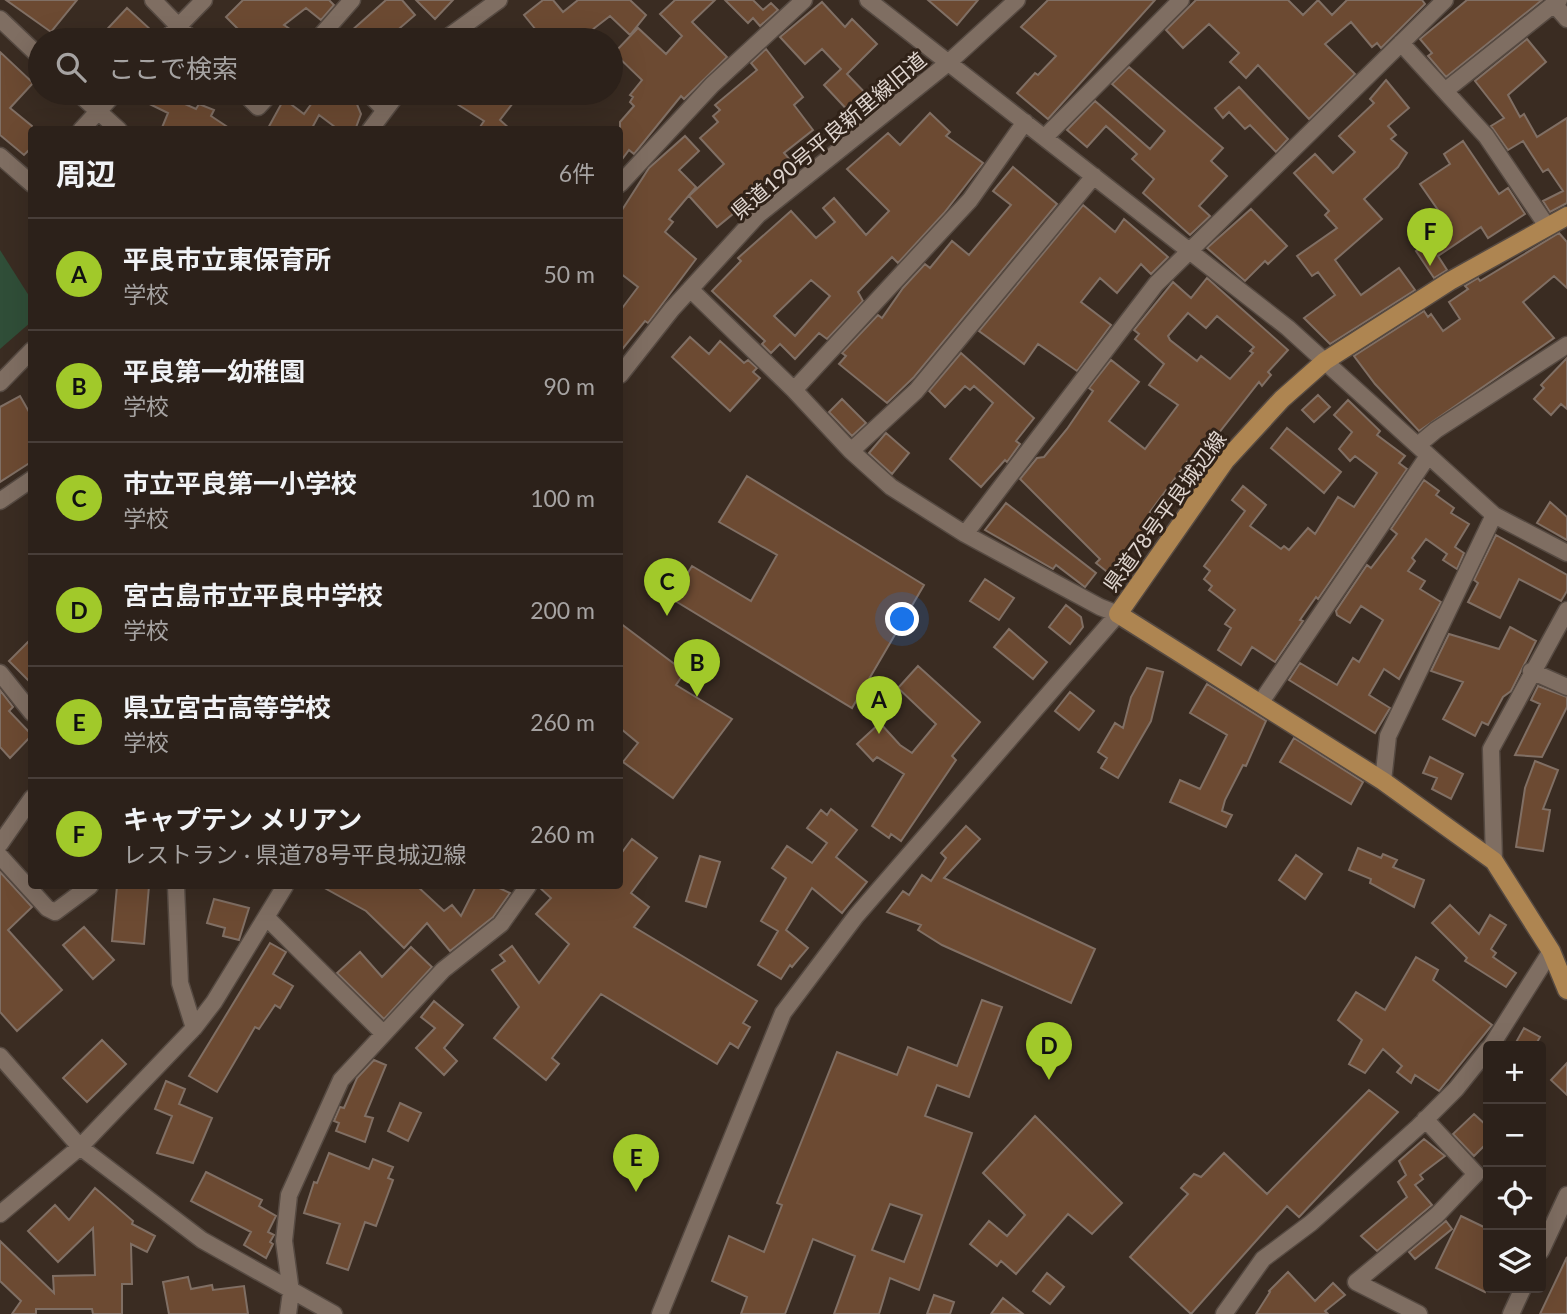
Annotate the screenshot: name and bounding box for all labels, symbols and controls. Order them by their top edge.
search box [28,28,623,105]
street label: 県道190号平良新里線旧道 [726,46,930,224]
icon: search [52,48,90,86]
text: ここで検索 [108,52,238,84]
text: 周辺 [56,155,116,191]
text: 6件 [559,159,595,187]
pin: F [1407,208,1453,266]
text: 平良市立東保育所 [123,243,331,275]
text: A [71,260,87,288]
text: 50 m [544,260,595,288]
text: 学校 [123,280,169,308]
text: 平良第一幼稚園 [123,355,305,387]
text: B [71,372,87,400]
text: 90 m [544,372,595,400]
text: 学校 [123,392,169,420]
street label: 県道78号平良城辺線 [1097,426,1231,596]
text: 市立平良第一小学校 [123,467,357,499]
text: C [71,484,87,512]
text: 100 m [530,484,595,512]
text: 学校 [123,504,169,532]
pin: C [644,558,690,616]
text: 宮古島市立平良中学校 [123,579,383,611]
text: D [70,596,88,624]
text: 200 m [530,596,595,624]
your location [885,602,919,636]
text: 学校 [123,616,169,644]
pin: B [674,639,720,697]
pin: A [856,676,902,734]
text: 県立宮古高等学校 [123,691,331,723]
text: E [72,708,86,736]
text: 260 m [530,708,595,736]
text: 学校 [123,728,169,756]
text: キャプテン メリアン [123,803,362,835]
text: F [72,820,86,848]
text: 260 m [530,820,595,848]
text: レストラン · 県道78号平良城辺線 [123,840,466,868]
pin: D [1026,1022,1072,1080]
map controls [1483,1041,1546,1293]
button: + [1483,1041,1546,1104]
button: − [1483,1104,1546,1167]
pin: E [613,1134,659,1192]
button: locate [1483,1167,1546,1230]
button: layers [1483,1230,1546,1293]

